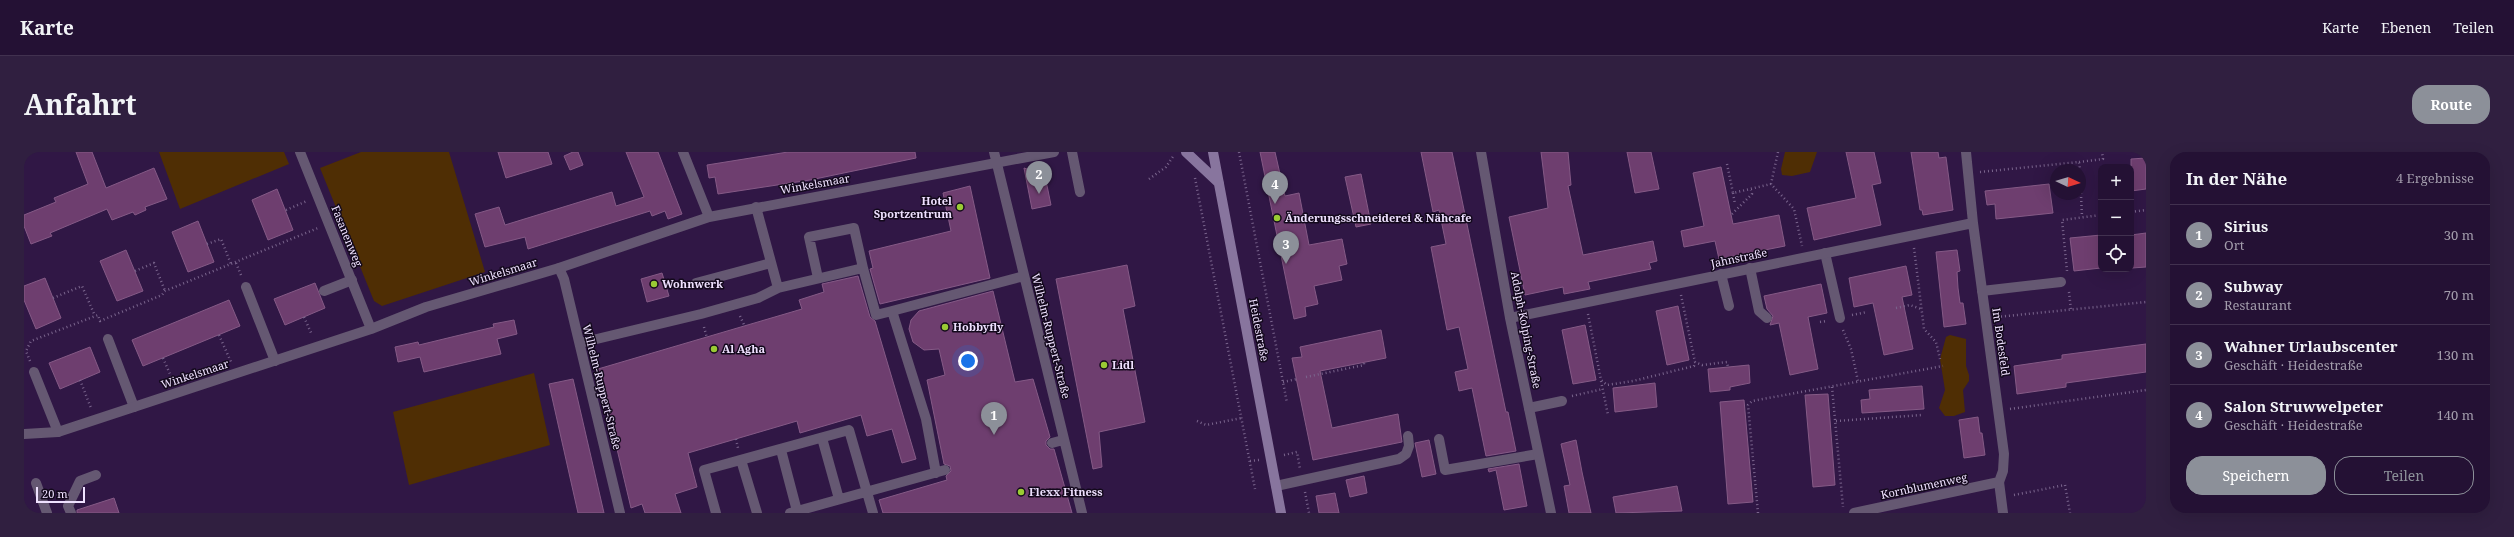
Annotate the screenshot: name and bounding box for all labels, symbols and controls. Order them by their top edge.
text: Karte [20,15,74,41]
text: Karte [2322,18,2359,37]
text: Ebenen [2381,18,2431,37]
text: Teilen [2453,18,2494,37]
text: Anfahrt [24,85,137,123]
button: Route [2412,85,2490,124]
pin: 2 [1026,161,1052,194]
north arrow [2050,164,2086,200]
map controls [2098,164,2134,272]
button: + [2098,164,2134,200]
text: In der Nähe [2186,167,2287,190]
text: 4 Ergebnisse [2396,169,2474,187]
street label: Winkelsmaar [779,170,852,197]
pin: 4 [1262,171,1288,204]
place label: Hotel Sportzentrum [874,193,952,221]
button: − [2098,200,2134,236]
marker: Hotel Sportzentrum [955,202,965,212]
street label: Fasanenweg [328,203,367,269]
place label: Änderungsschneiderei & Nähcafe [1285,210,1472,225]
marker: Änderungsschneiderei & Nähcafe [1272,213,1282,223]
text: Sirius [2224,216,2268,236]
text: 1 [2195,226,2203,244]
text: 30 m [2444,226,2474,244]
pin: 3 [1273,231,1299,264]
button: locate [2098,236,2134,272]
text: Ort [2224,236,2244,254]
street label: Jahnstraße [1708,244,1769,271]
street label: Winkelsmaar [467,254,540,289]
street label: Adolph-Kolping-Straße [1508,270,1545,390]
street label: Wilhelm-Ruppert-Straße [1029,272,1074,400]
place label: Wohnwerk [662,276,723,291]
text: Subway [2224,276,2283,296]
marker: Wohnwerk [649,279,659,289]
text: 2 [2195,286,2203,304]
text: 70 m [2444,286,2474,304]
text: Restaurant [2224,296,2292,314]
street label: Heidestraße [1246,297,1273,363]
street label: Im Bodesfeld [1989,307,2014,377]
place label: Hobbyfly [953,319,1004,334]
marker: Hobbyfly [940,322,950,332]
street label: Wilhelm-Ruppert-Straße [580,323,625,451]
text: Wahner Urlaubscenter [2224,336,2398,356]
place label: Al Agha [722,341,766,356]
marker: Al Agha [709,344,719,354]
text: 3 [2195,346,2203,364]
text: 130 m [2437,346,2474,364]
your location [958,351,978,371]
street label: Winkelsmaar [159,355,231,392]
text: Geschäft · Heidestraße [2224,356,2363,374]
place label: Lidl [1112,357,1134,372]
marker: Lidl [1099,360,1109,370]
text: Salon Struwwelpeter [2224,396,2383,416]
pin: 1 [981,402,1007,435]
text: 4 [2195,406,2203,424]
text: 140 m [2437,406,2474,424]
text: Geschäft · Heidestraße [2224,416,2363,434]
button: Speichern [2186,456,2326,495]
button: Teilen [2334,456,2474,495]
street label: Kornblumenweg [1879,469,1969,502]
place label: Flexx Fitness [1029,484,1102,499]
scale bar [36,485,85,504]
text: 20 m [42,486,68,501]
marker: Flexx Fitness [1016,487,1026,497]

